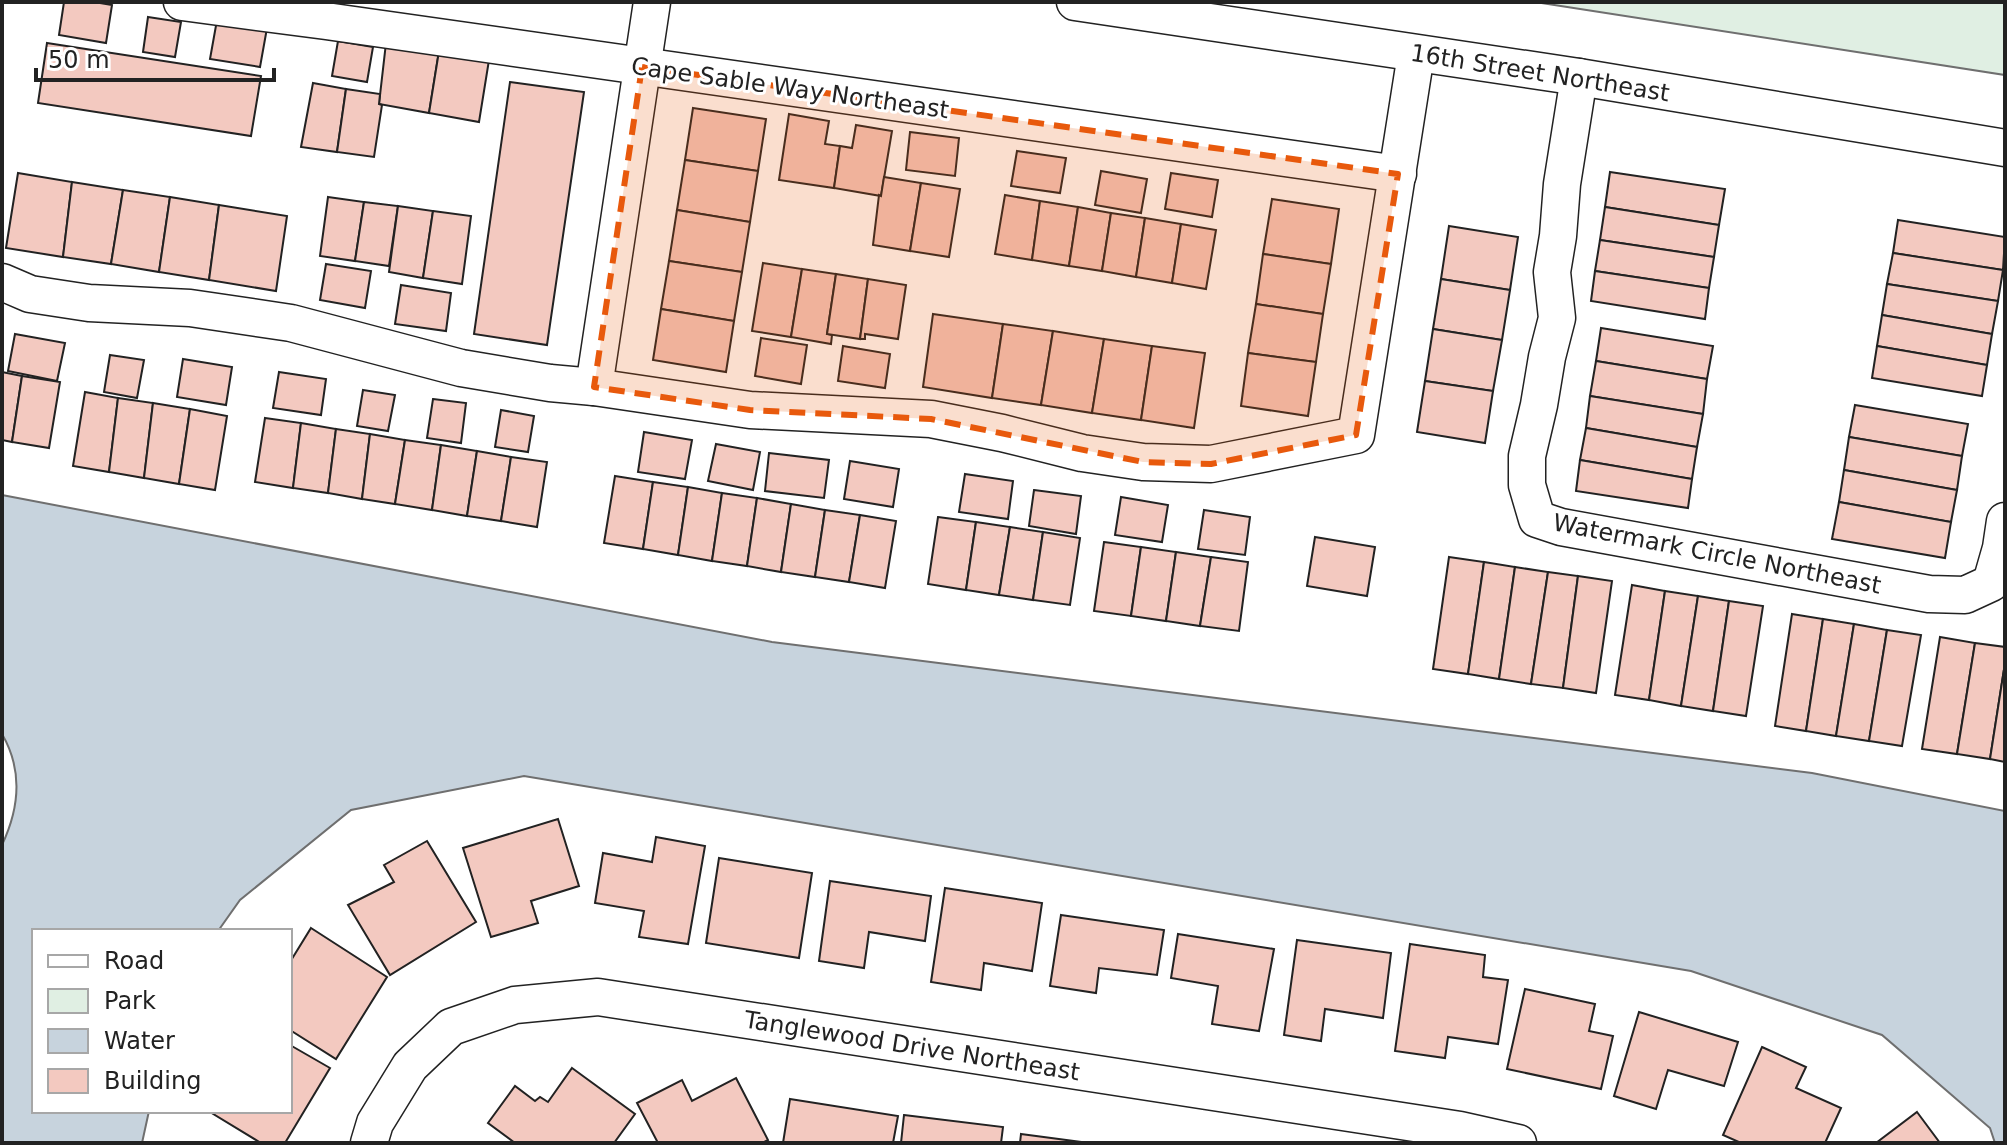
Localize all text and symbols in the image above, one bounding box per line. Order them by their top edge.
scale bar [36,32,274,82]
street label: 16th Street Northeast [1408,39,1672,107]
text: 50 m [48,46,110,74]
street label: Cape Sable Way Northeast [629,52,951,124]
street label: Watermark Circle Northeast [1551,508,1883,600]
legend [32,929,292,1113]
text: Road [104,947,164,975]
text: Park [104,987,156,1015]
street label: Tanglewood Drive Northeast [741,1005,1082,1086]
text: Water [104,1027,175,1055]
text: Building [104,1067,201,1095]

